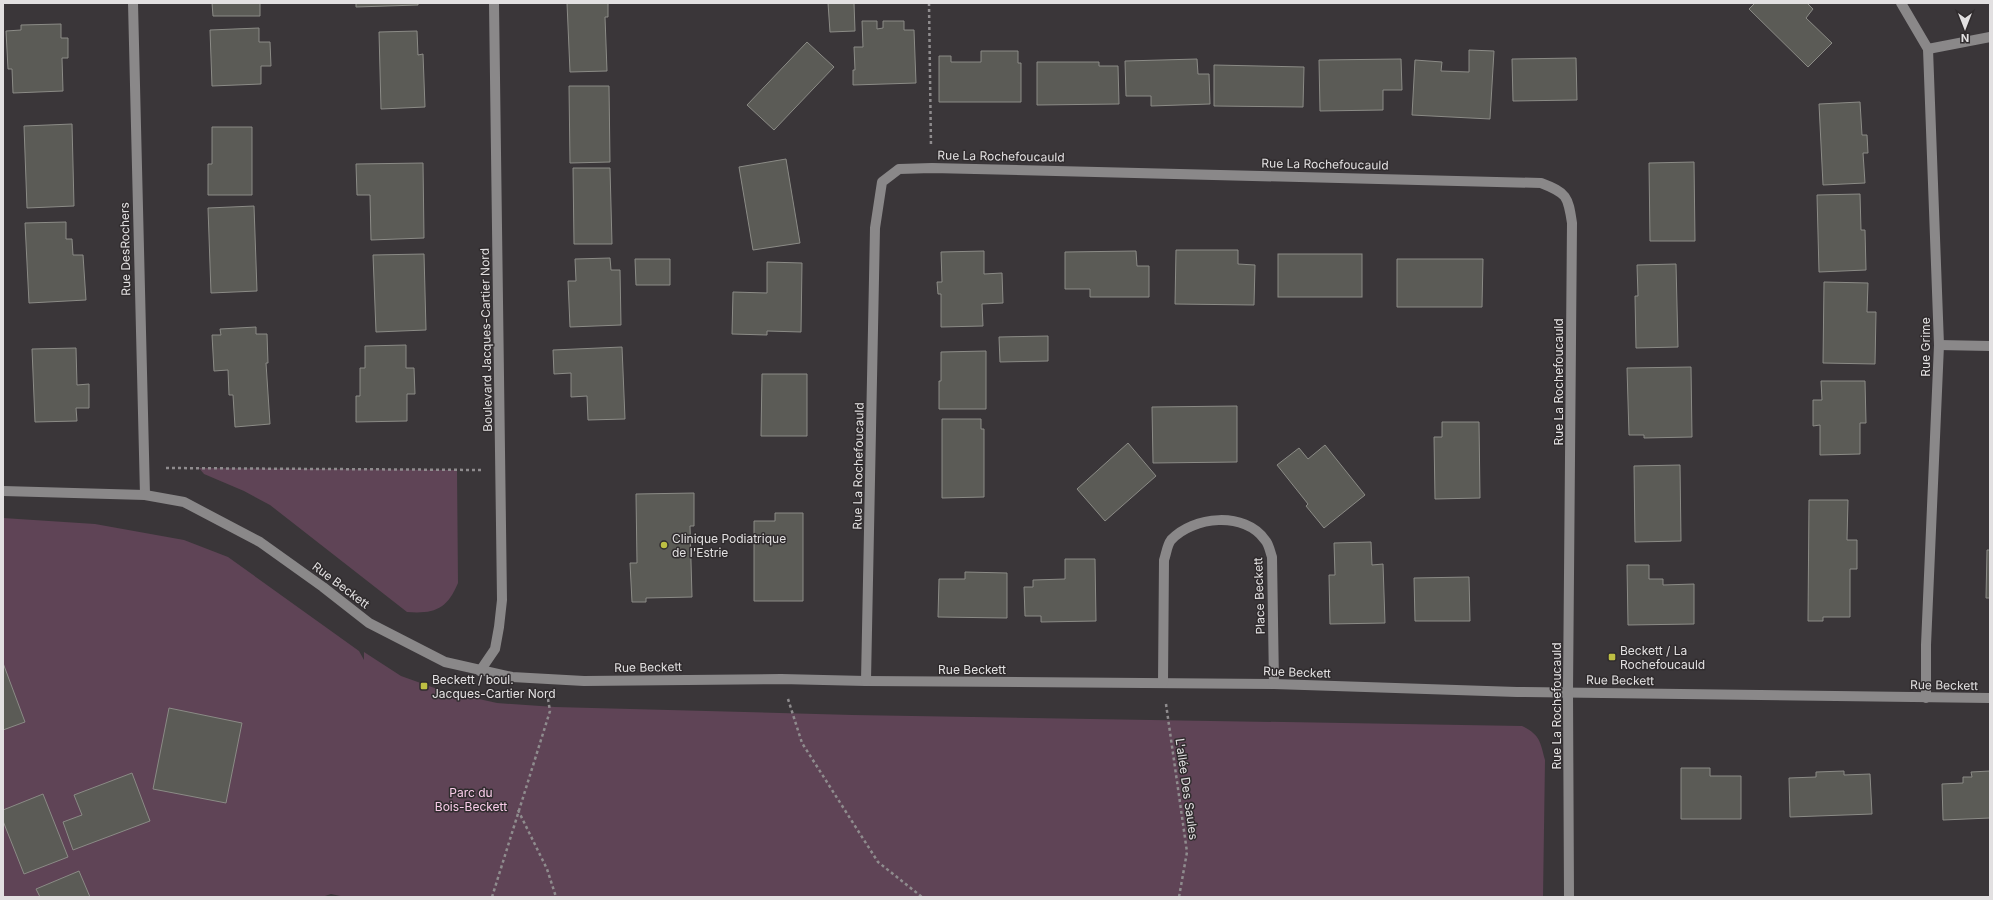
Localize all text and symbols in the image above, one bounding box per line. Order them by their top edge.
north arrow [1945,8,1985,48]
text: N [1961,31,1969,45]
street label: Rue La Rochefoucauld [937,147,1065,165]
street label: Rue La Rochefoucauld [1261,155,1389,173]
street label: Rue DesRochers [117,202,133,296]
street label: Boulevard Jacques-Cartier Nord [477,248,495,432]
street label: Rue Grime [1918,317,1933,377]
street label: Rue La Rochefoucauld [1551,318,1566,446]
street label: Rue La Rochefoucauld [849,402,867,530]
place label: Clinique Podiatrique de l'Estrie [672,531,786,560]
marker: Clinique Podiatrique de l'Estrie [659,540,669,550]
street label: Place Beckett [1250,557,1268,635]
street label: Rue Beckett [309,559,373,611]
street label: Rue La Rochefoucauld [1549,642,1564,770]
place label: Beckett / La Rochefoucauld [1620,643,1705,672]
marker: Beckett / La Rochefoucauld [1607,652,1617,662]
street label: Rue Beckett [614,659,682,675]
street label: Rue Beckett [938,662,1006,677]
street label: Rue Beckett [1263,663,1331,681]
place label: Beckett / boul. Jacques-Cartier Nord [432,672,556,701]
street label: Rue Beckett [1586,672,1654,688]
street label: Rue Beckett [1910,677,1978,693]
marker: Beckett / boul. Jacques-Cartier Nord [419,681,429,691]
street label: L'allée Des Saules [1172,737,1202,841]
park label: Parc du Bois-Beckett [435,785,507,814]

